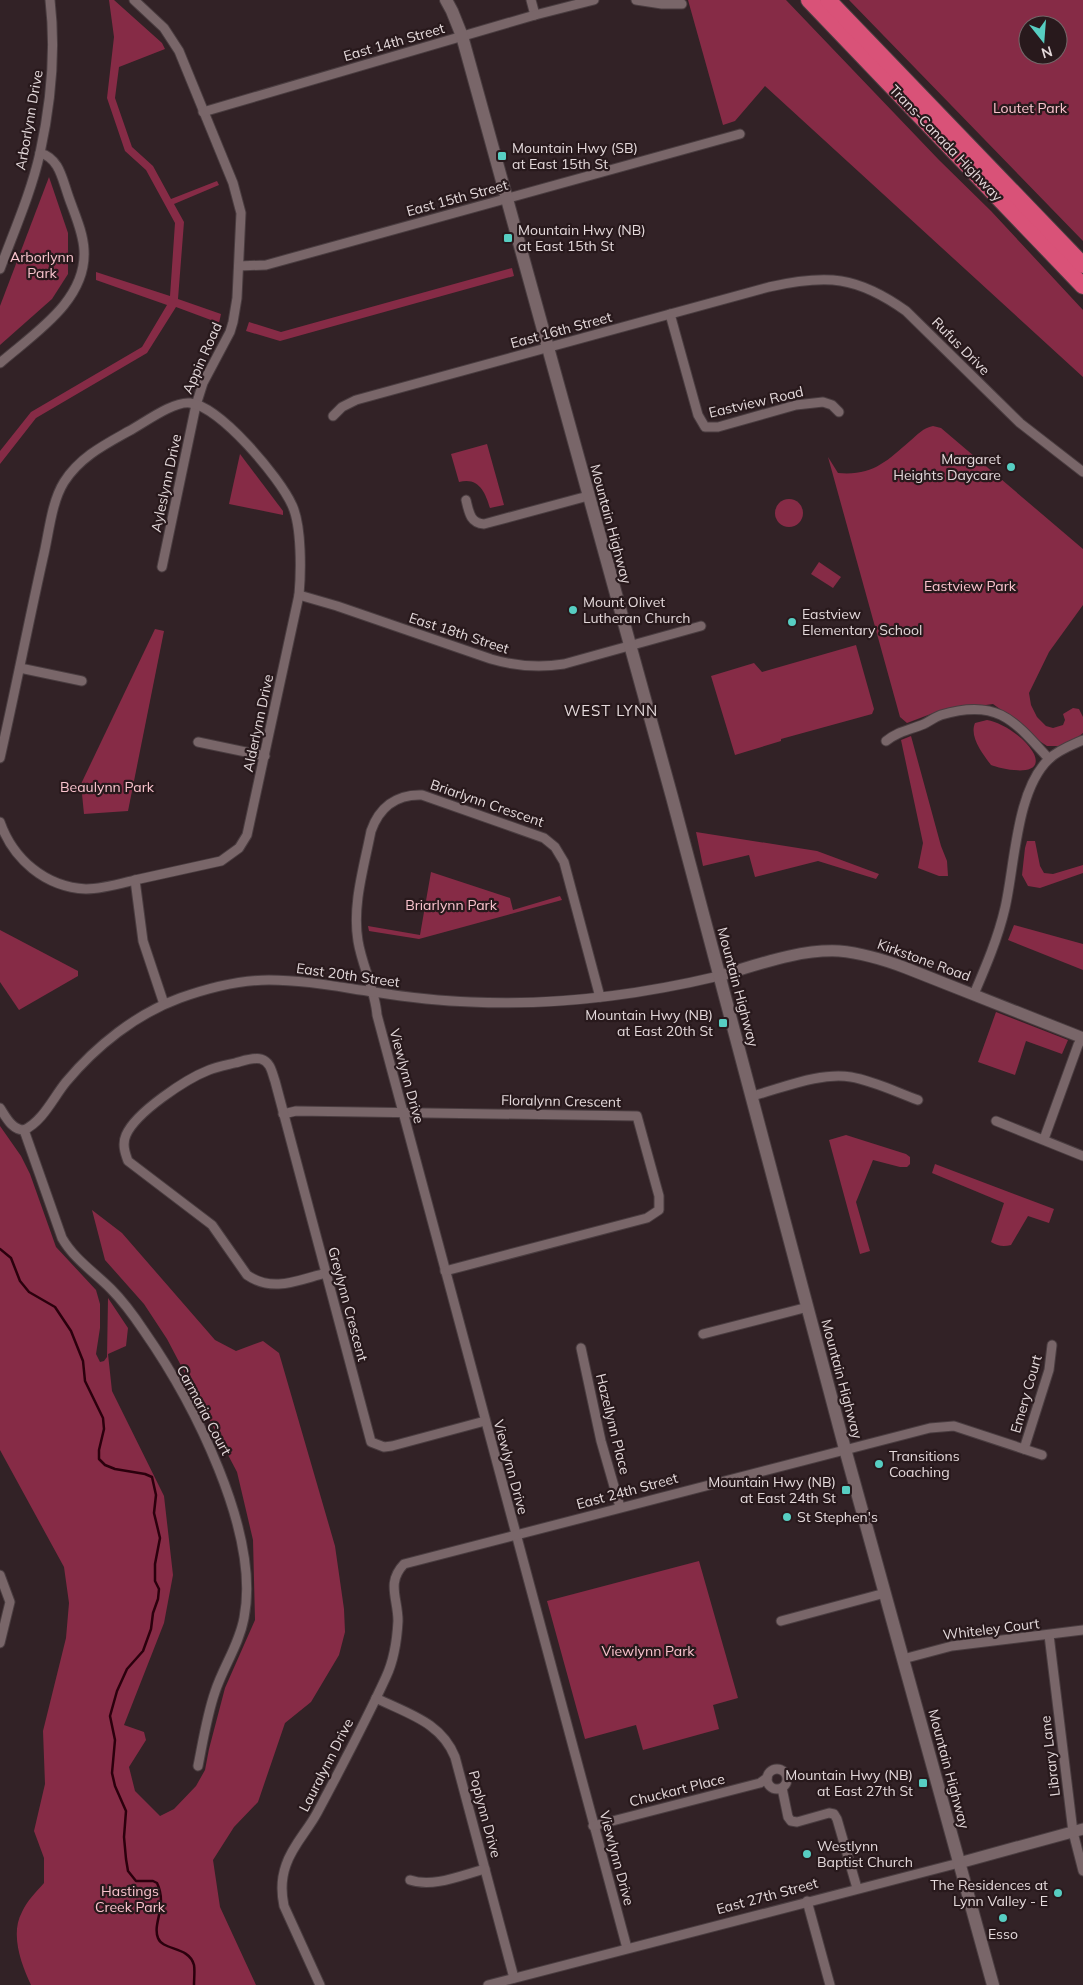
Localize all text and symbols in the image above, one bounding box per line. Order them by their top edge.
north arrow [1018,15,1068,65]
street label: East 14th Street [341,19,447,65]
text: N [1039,42,1054,63]
street label: Arborlynn Drive [11,68,47,172]
street label: Trans-Canada Highway [886,81,1007,205]
park label: Loutet Park [993,99,1068,117]
place label: Mountain Hwy (SB) at East 15th St [512,139,638,173]
marker: Mountain Hwy (SB) at East 15th St [496,150,508,162]
street label: East 15th Street [404,176,510,220]
place label: Mountain Hwy (NB) at East 15th St [518,221,646,255]
marker: Mountain Hwy (NB) at East 15th St [502,232,514,244]
park label: Arborlynn Park [10,248,74,282]
street label: East 16th Street [508,308,614,352]
street label: Rufus Drive [928,313,994,379]
street label: Appin Road [178,319,226,397]
street label: Eastview Road [707,382,805,422]
street label: Ayleslynn Drive [147,432,185,534]
place label: Margaret Heights Daycare [893,450,1001,484]
marker: Margaret Heights Daycare [1005,461,1017,473]
street label: Mountain Highway [586,462,636,586]
park label: Eastview Park [924,577,1017,595]
place label: Mount Olivet Lutheran Church [583,593,691,627]
marker: Mount Olivet Lutheran Church [567,604,579,616]
place label: Eastview Elementary School [802,605,922,639]
street label: East 18th Street [407,608,511,658]
marker: Eastview Elementary School [786,616,798,628]
street label: Alderlynn Drive [239,673,277,773]
district label: WEST LYNN [564,701,658,720]
street label: Briarlynn Crescent [428,775,546,831]
park label: Beaulynn Park [60,778,155,796]
park label: Briarlynn Park [405,896,498,914]
street label: Mountain Highway [713,925,763,1049]
street label: Kirkstone Road [875,935,973,985]
street label: East 20th Street [295,959,401,991]
place label: Mountain Hwy (NB) at East 20th St [585,1006,713,1040]
marker: Mountain Hwy (NB) at East 20th St [717,1017,729,1029]
street label: Viewlynn Drive [386,1027,428,1125]
street label: Floralynn Crescent [501,1091,621,1111]
street label: Greylynn Crescent [324,1245,372,1363]
street label: Mountain Highway [817,1317,867,1441]
street label: Emery Court [1006,1353,1046,1435]
street label: Carmaria Court [173,1362,235,1458]
street label: Hazellynn Place [592,1372,634,1476]
street label: Viewlynn Drive [490,1418,532,1516]
place label: Transitions Coaching [889,1447,960,1481]
marker: Transitions Coaching [873,1458,885,1470]
street label: East 24th Street [574,1469,680,1513]
place label: Mountain Hwy (NB) at East 24th St [708,1473,836,1507]
marker: Mountain Hwy (NB) at East 24th St [840,1484,852,1496]
place label: St Stephen's [797,1508,878,1526]
marker: St Stephen's [781,1511,793,1523]
street label: Whiteley Court [942,1614,1040,1644]
park label: Viewlynn Park [601,1642,695,1660]
street label: Mountain Highway [924,1707,974,1831]
street label: Lauralynn Drive [295,1715,357,1815]
street label: Library Lane [1036,1715,1064,1797]
place label: Mountain Hwy (NB) at East 27th St [785,1766,913,1800]
street label: Poplynn Drive [465,1768,505,1860]
street label: Chuckart Place [627,1769,727,1811]
marker: Mountain Hwy (NB) at East 27th St [917,1777,929,1789]
street label: Viewlynn Drive [596,1809,638,1907]
place label: Westlynn Baptist Church [817,1837,913,1871]
marker: Westlynn Baptist Church [801,1848,813,1860]
street label: East 27th Street [714,1874,820,1918]
place label: The Residences at Lynn Valley - E [930,1876,1048,1910]
park label: Hastings Creek Park [95,1882,166,1916]
marker: The Residences at Lynn Valley - E [1052,1887,1064,1899]
marker: Esso [997,1912,1009,1924]
place label: Esso [988,1925,1018,1943]

